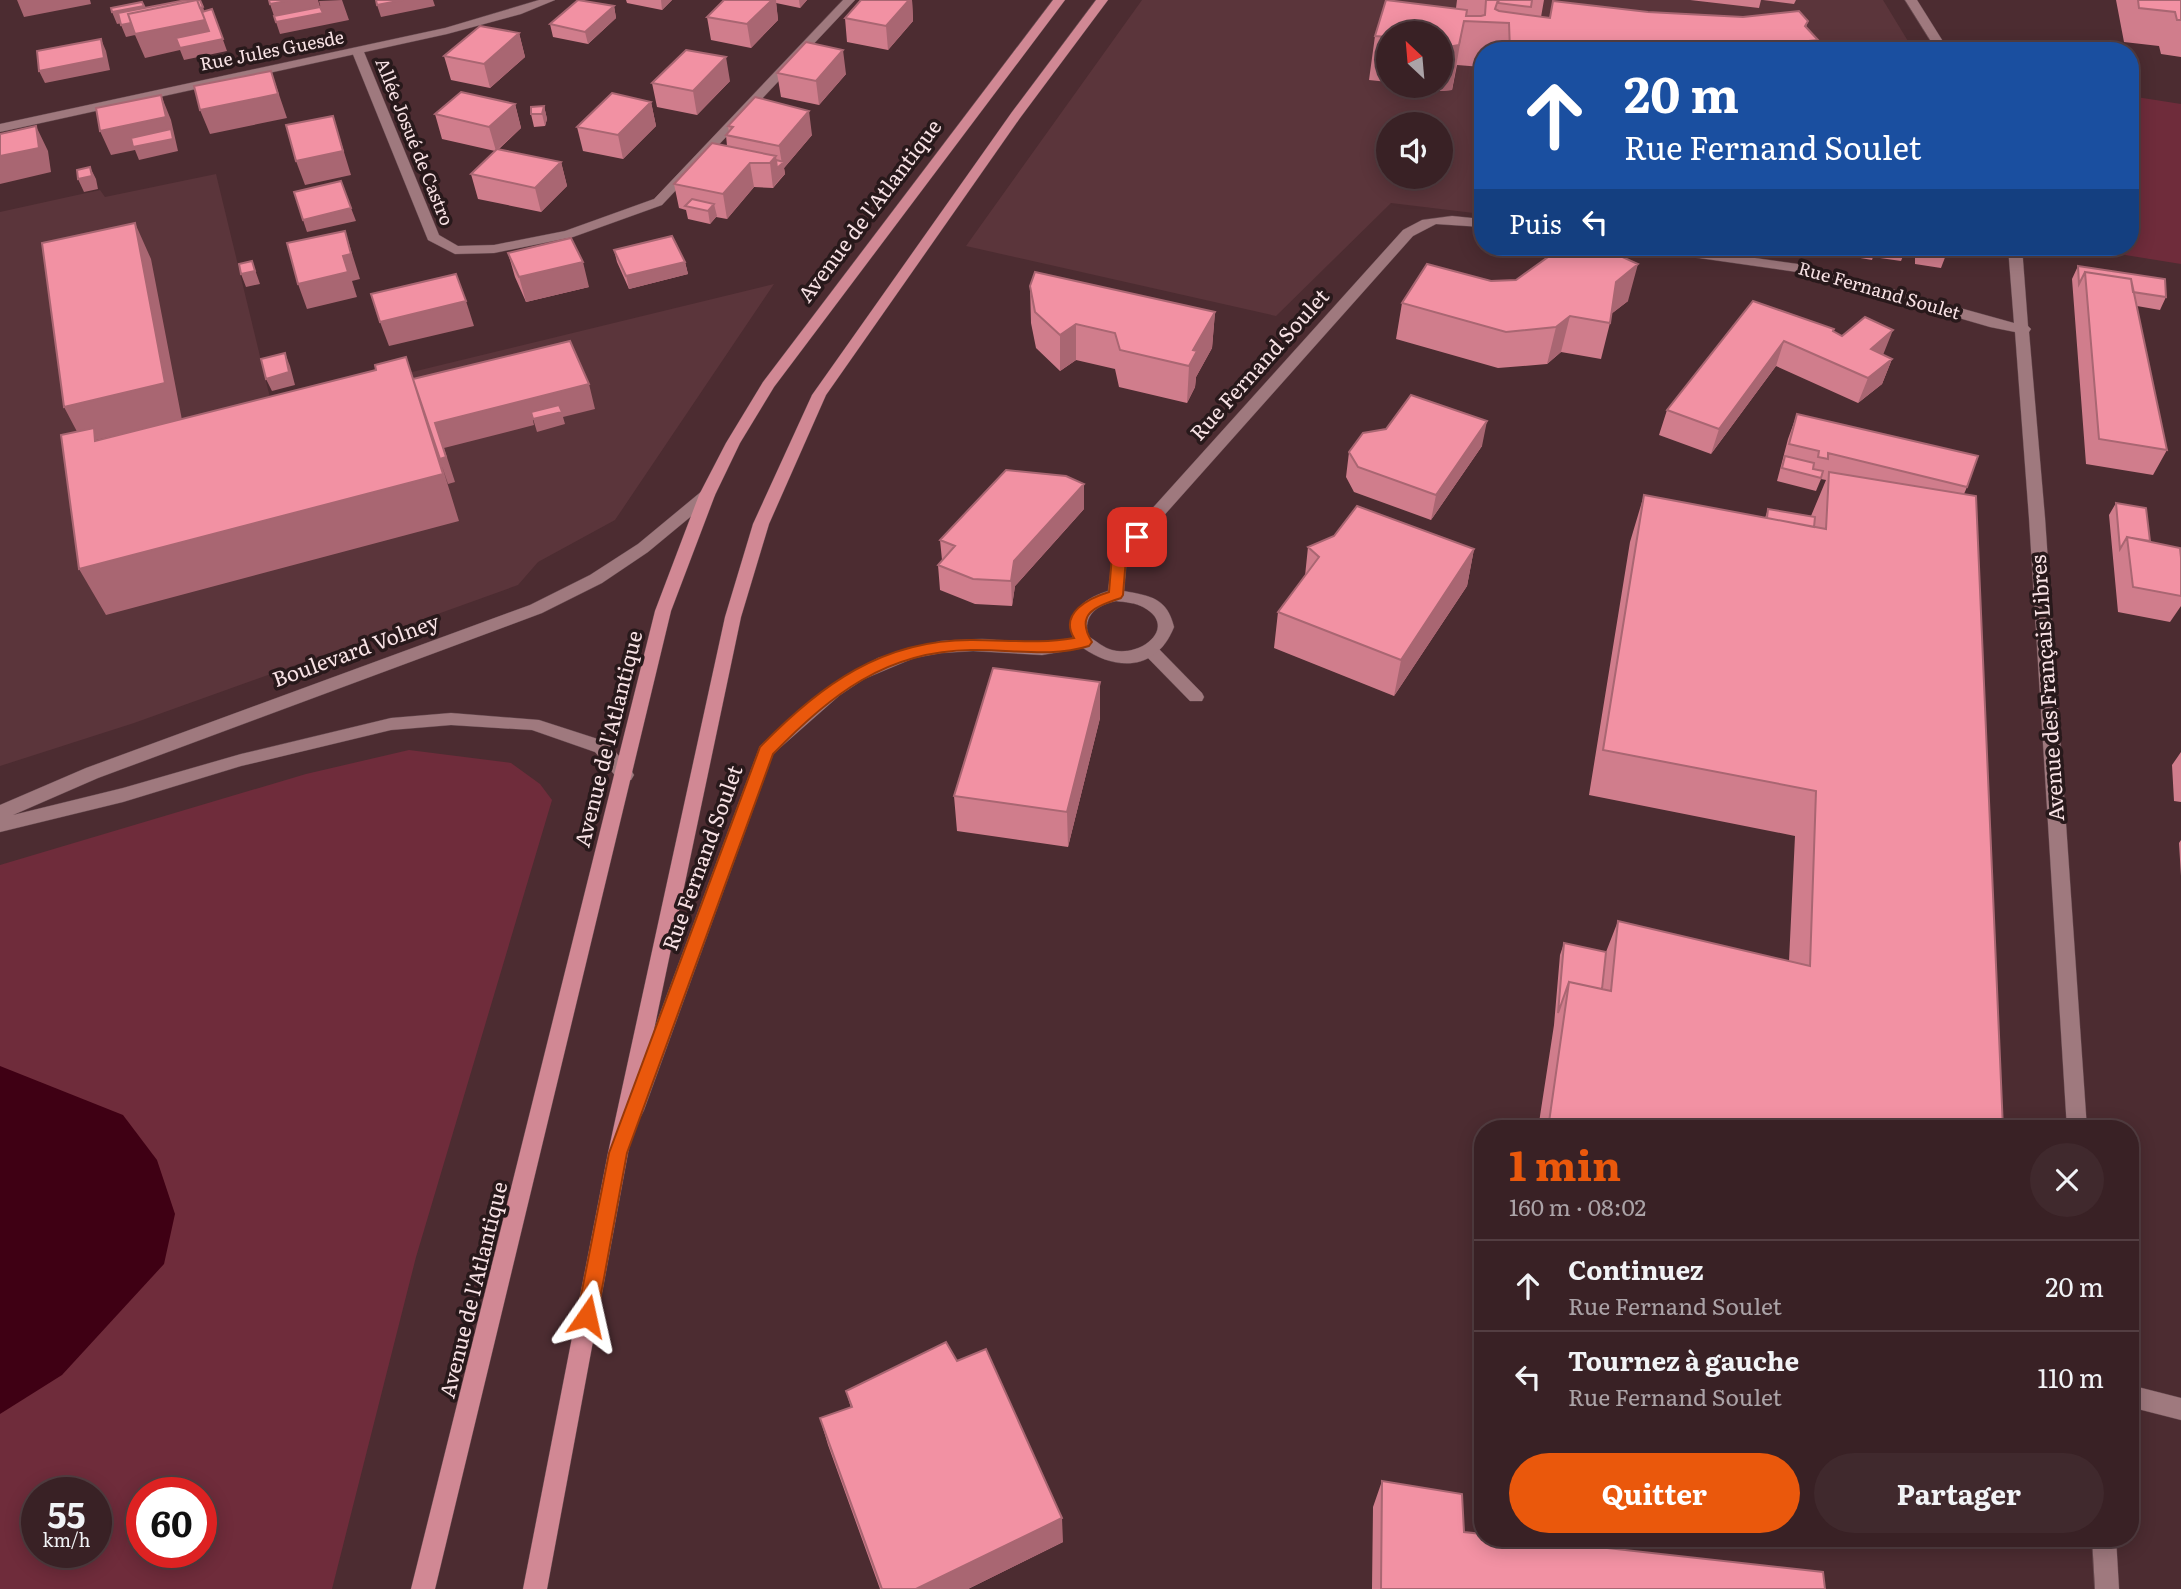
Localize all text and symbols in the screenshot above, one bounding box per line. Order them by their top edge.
north arrow [1376,21,1452,98]
map controls [1376,21,1453,189]
street label: Rue Jules Guesde [197,22,346,77]
street label: Allée Josué de Castro [369,53,461,229]
text: 20 m [1624,55,1739,128]
icon: ahead [1509,70,1600,161]
street label: Avenue de l'Atlantique [789,111,947,308]
button: sound [1376,112,1453,189]
text: Rue Fernand Soulet [1624,122,1921,170]
text: Puis [1509,203,1562,242]
icon: left [1576,203,1614,241]
street label: Rue Fernand Soulet [1795,254,1964,326]
street label: Rue Fernand Soulet [1181,280,1335,446]
pin [1107,507,1167,567]
icon: arrive [1118,518,1156,556]
street label: Avenue des Français Libres [2021,554,2070,822]
street label: Boulevard Volney [267,604,444,693]
street label: Avenue de l'Atlantique [565,627,649,850]
street label: Rue Fernand Soulet [653,760,749,954]
text: 1 min [1509,1132,1621,1194]
button: close [2030,1143,2104,1217]
street label: Avenue de l'Atlantique [430,1178,514,1401]
text: 160 m · 08:02 [1509,1189,1646,1223]
text: Continuez [1568,1249,1704,1288]
text: 20 m [2045,1266,2104,1305]
icon: ahead [1509,1267,1547,1305]
position arrow [550,1279,624,1353]
text: Rue Fernand Soulet [1568,1288,1782,1322]
text: Tournez à gauche [1568,1340,1799,1379]
text: 110 m [2037,1357,2104,1396]
icon: left [1509,1358,1547,1396]
text: Rue Fernand Soulet [1568,1379,1782,1413]
button: Quitter [1509,1453,1800,1533]
button: Partager [1814,1453,2104,1533]
speed limit sign: 60 [126,1477,217,1568]
text: 55 [47,1487,86,1539]
text: km/h [43,1526,90,1553]

